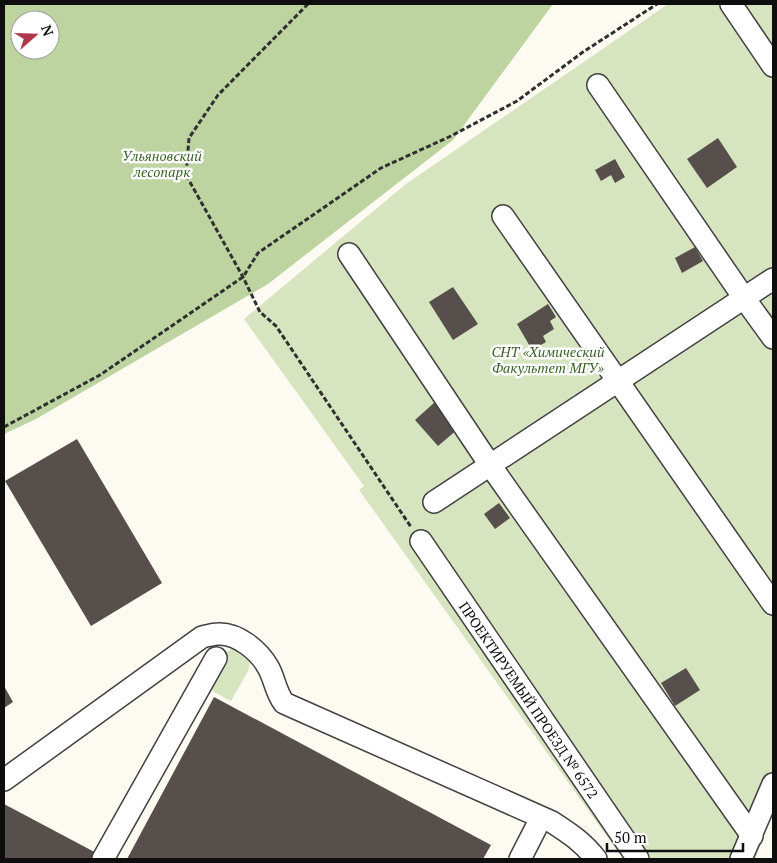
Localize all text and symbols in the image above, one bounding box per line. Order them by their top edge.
north arrow [10,10,60,60]
text: N [37,22,59,39]
park label: Ульяновский лесопарк [122,146,202,181]
park label: СНТ «Химический Факультет МГУ» [491,342,605,377]
street label: ПРОЕКТИРУЕМЫЙ ПРОЕЗД № 6572 [455,597,603,802]
scale bar [607,820,743,852]
text: 50 m [614,827,647,847]

